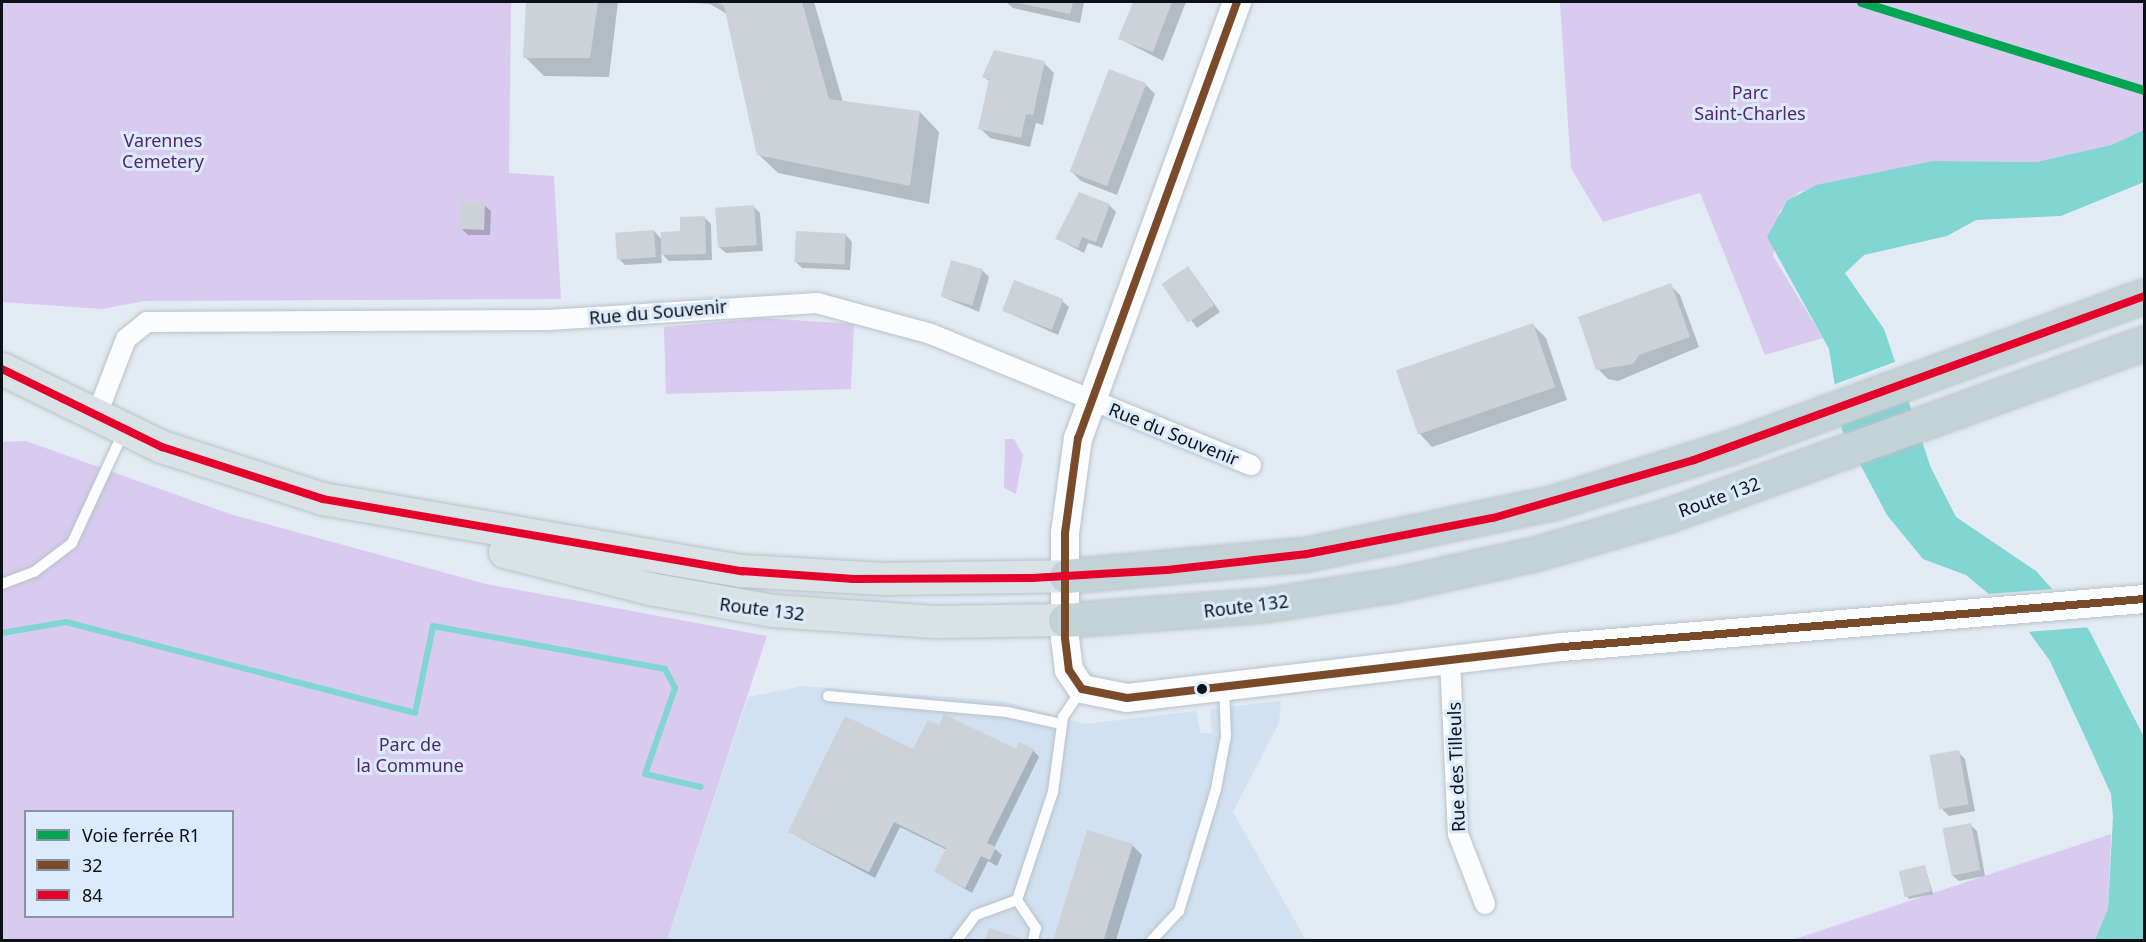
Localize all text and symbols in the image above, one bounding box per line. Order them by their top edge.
park label: Parc Saint-Charles [1694,82,1806,124]
park label: Varennes Cemetery [122,130,204,172]
street label: Rue du Souvenir [588,295,728,329]
street label: Rue du Souvenir [1106,398,1242,470]
street label: Route 132 [1675,472,1763,522]
street label: Route 132 [1202,590,1290,622]
street label: Route 132 [718,593,806,625]
unlabelled marker [1196,683,1208,695]
street label: Rue des Tilleuls [1443,702,1469,832]
park label: Parc de la Commune [356,734,464,777]
legend [24,810,234,918]
text: Voie ferrée R1 [82,823,200,847]
text: 32 [82,853,103,877]
text: 84 [82,883,103,907]

